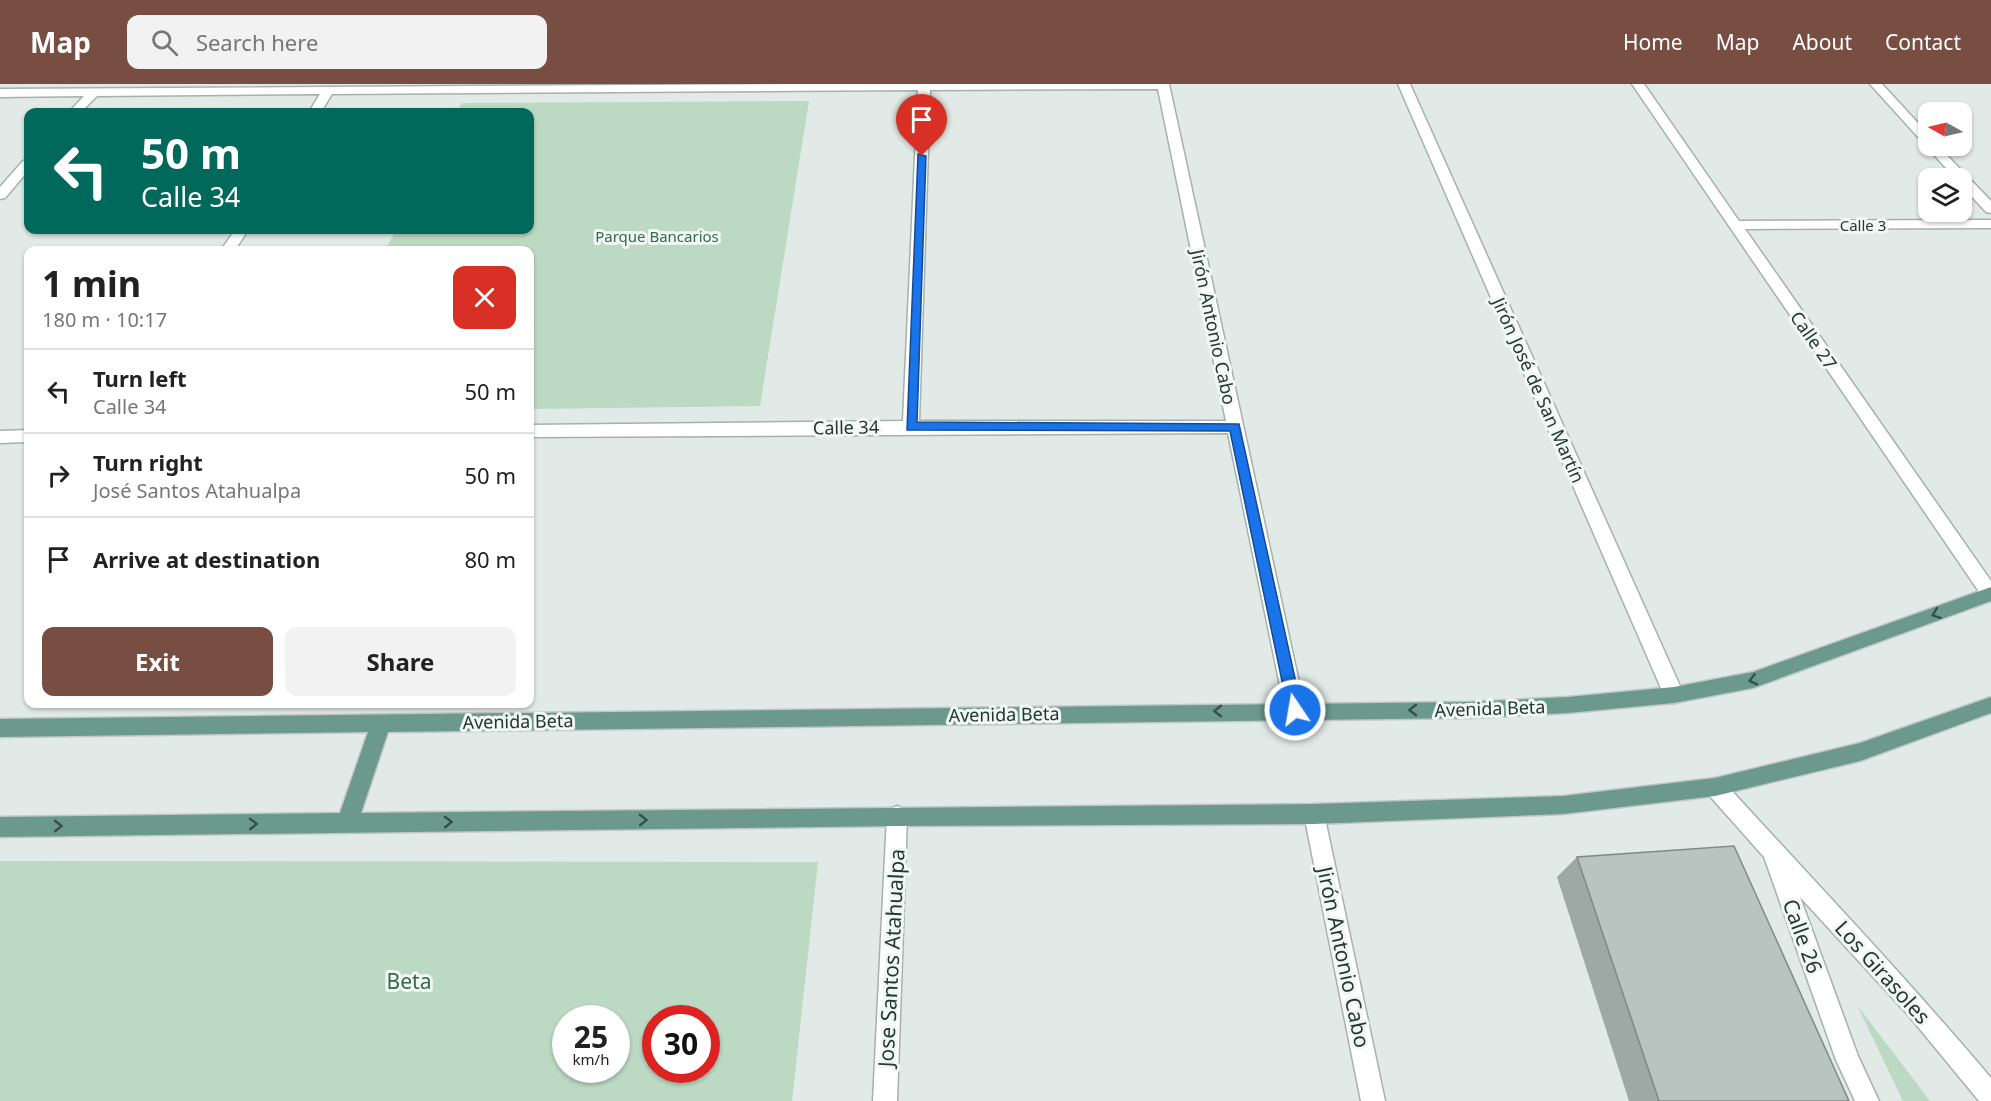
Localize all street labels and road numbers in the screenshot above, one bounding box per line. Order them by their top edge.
street label: Calle 3 [1840,215,1886,235]
street label: Jirón Antonio Cabo [1185,245,1242,407]
street label: Jirón José de San Martín [1486,292,1591,486]
street label: Calle 27 [1785,306,1843,374]
street label: Calle 34 [813,414,879,440]
street label: Avenida Beta [1434,694,1546,722]
street label: Avenida Beta [948,701,1060,727]
street label: Avenida Beta [462,708,574,734]
street label: Jose Santos Atahualpa [871,848,911,1070]
street label: Jirón Antonio Cabo [1311,862,1377,1050]
street label: Calle 26 [1777,895,1829,977]
street label: Los Girasoles [1829,914,1937,1030]

